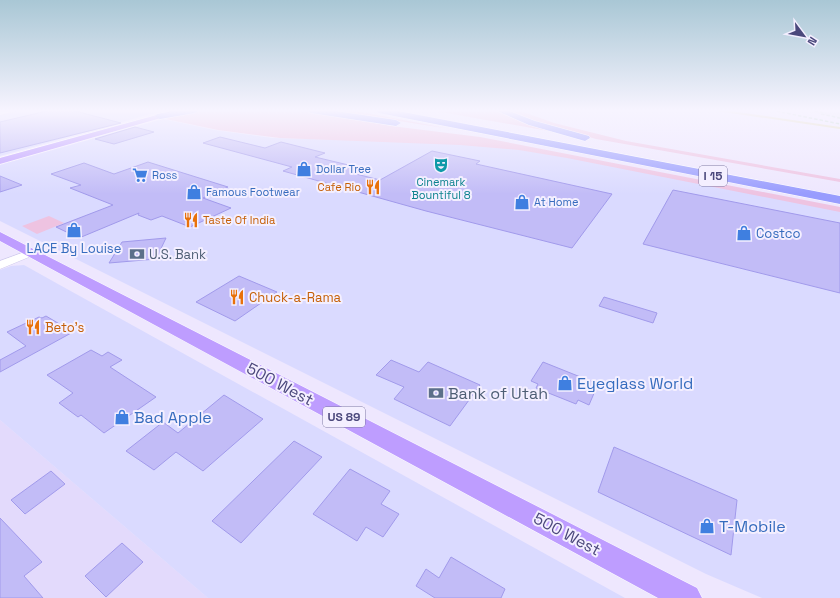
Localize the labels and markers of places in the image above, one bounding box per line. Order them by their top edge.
theatre icon: Cinemark Bountiful 8 [432,156,450,174]
shop icon: Dollar Tree [295,160,313,178]
place label: Dollar Tree [316,162,371,176]
supermarket icon: Ross [131,166,149,184]
place label: Ross [152,168,178,182]
place label: Cinemark Bountiful 8 [411,175,471,202]
restaurant icon: Cafe Rio [364,178,382,196]
place label: Cafe Rio [318,180,361,194]
shop icon: Famous Footwear [185,183,203,201]
place label: Famous Footwear [206,185,300,199]
shop icon: At Home [513,193,531,211]
place label: At Home [534,195,579,209]
restaurant icon: Taste Of India [182,211,200,229]
place label: Taste Of India [203,213,276,227]
shop icon: LACE By Louise [65,221,83,239]
shop icon: Costco [735,224,753,242]
place label: Costco [756,225,801,242]
place label: LACE By Louise [27,240,121,257]
bank icon: U.S. Bank [128,245,146,263]
place label: U.S. Bank [149,246,206,263]
restaurant icon: Chuck-a-Rama [228,288,246,306]
place label: Chuck-a-Rama [249,289,342,306]
restaurant icon: Beto's [24,318,42,336]
place label: Beto's [45,319,85,336]
place label: Eyeglass World [577,373,693,394]
shop icon: Eyeglass World [556,374,574,392]
place label: Bank of Utah [448,383,548,404]
bank icon: Bank of Utah [427,384,445,402]
place label: Bad Apple [134,407,212,428]
shop icon: Bad Apple [113,408,131,426]
place label: T-Mobile [719,516,786,537]
shop icon: T-Mobile [698,517,716,535]

